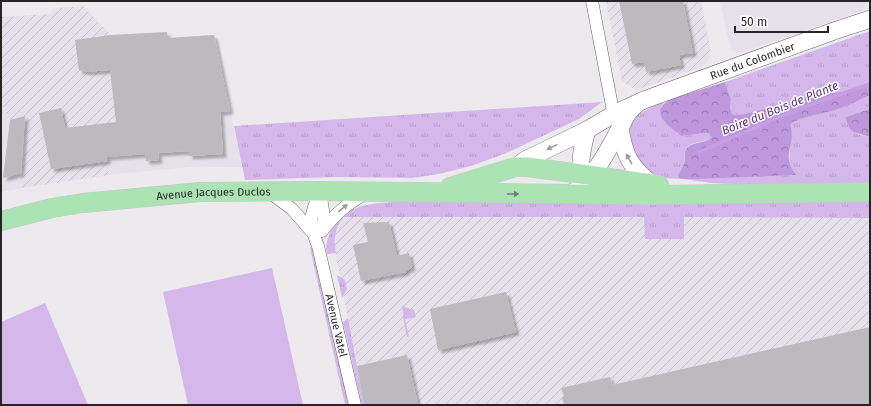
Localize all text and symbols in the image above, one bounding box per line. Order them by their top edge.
scale bar [735,8,828,34]
text: 50 m [741,15,767,29]
street label: Rue du Colombier [708,40,797,82]
water label: Boire du Bois de Plante [720,78,840,138]
one-way arrow [547,144,558,150]
one-way arrow [626,153,633,165]
street label: Avenue Jacques Duclos [156,185,271,203]
one-way arrow [507,191,520,197]
one-way arrow [338,204,348,213]
street label: Avenue Vatel [322,293,350,358]

